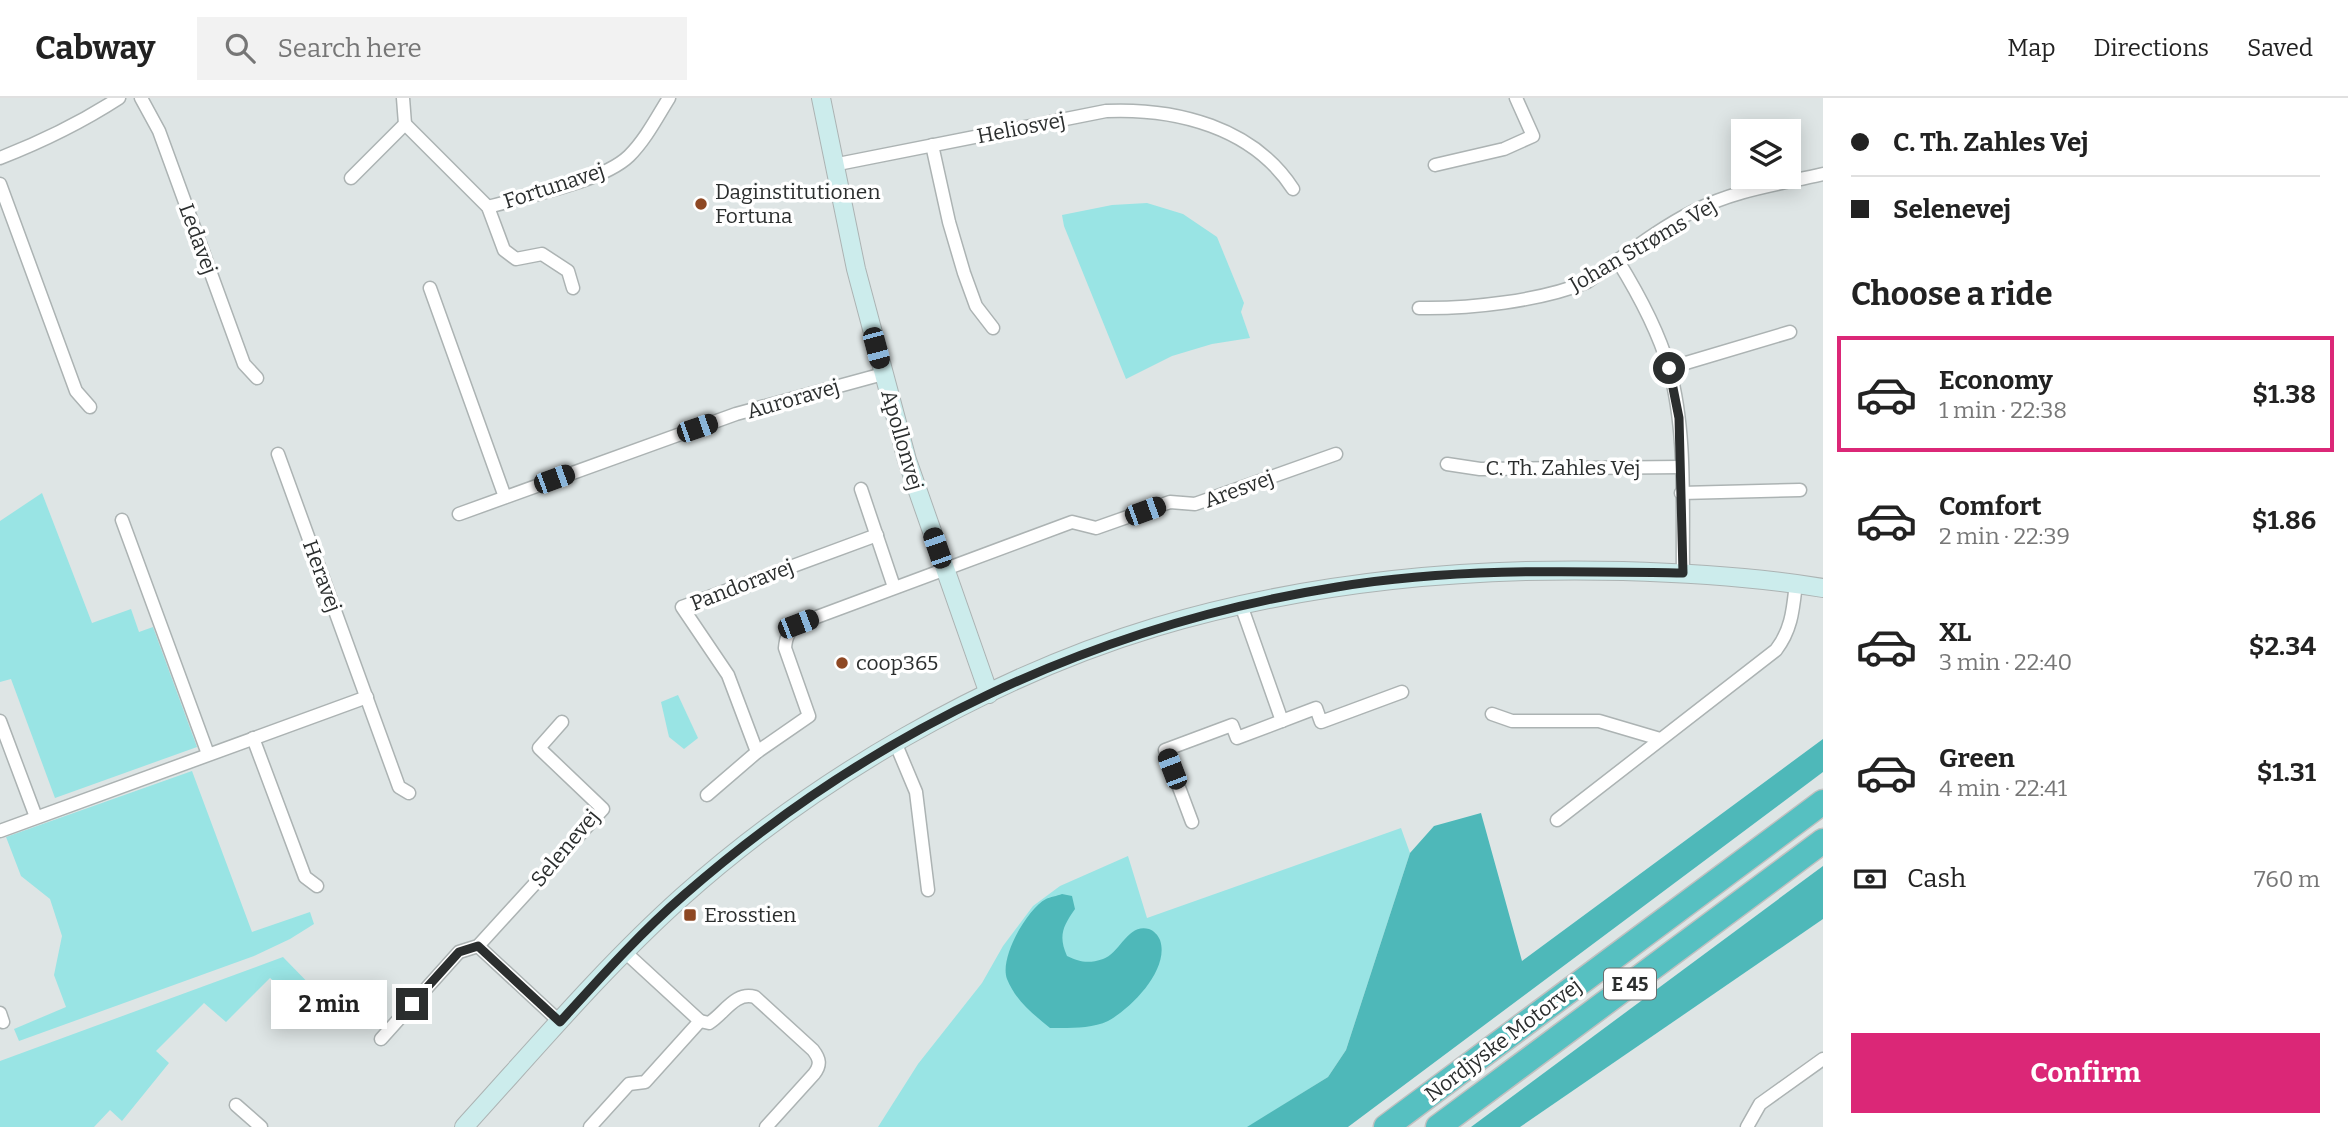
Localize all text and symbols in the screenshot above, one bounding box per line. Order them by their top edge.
search box [197,17,687,80]
text: Cabway [35,28,155,68]
icon: search [221,29,259,67]
text: Search here [277,33,422,64]
text: Map [2007,34,2056,62]
text: Directions [2094,34,2209,62]
text: Saved [2247,34,2313,62]
street label: Heliosvej [975,107,1067,149]
map controls [1731,119,1801,189]
button: layers [1731,119,1801,189]
text: C. Th. Zahles Vej [1893,127,2089,158]
street label: Fortunavej [500,157,608,215]
place label: Daginstitutionen Fortuna [715,179,881,229]
street label: Johan Strøms Vej [1564,192,1721,298]
text: Selenevej [1893,194,2011,225]
marker: Daginstitutionen Fortuna [693,196,709,212]
street label: Ledavej [173,200,223,278]
text: Choose a ride [1851,275,2052,313]
car [861,325,892,371]
route start [1653,352,1685,384]
icon: car [1855,363,1918,426]
text: Economy [1939,365,2053,396]
street label: Auroravej [744,373,842,425]
text: $1.38 [2252,379,2316,410]
street label: Apollonvej [875,387,929,493]
text: 1 min · 22:38 [1939,396,2067,424]
car [674,411,721,445]
street label: C. Th. Zahles Vej [1486,455,1640,481]
car [531,462,578,496]
street label: Aresvej [1201,464,1277,514]
icon: car [1855,489,1918,552]
text: Comfort [1939,491,2042,522]
car [1122,494,1169,528]
text: $1.86 [2252,505,2316,536]
text: 2 min · 22:39 [1939,522,2070,550]
car [921,525,954,571]
street label: Heravej [297,536,347,616]
street label: Pandoravej [687,553,797,617]
car [775,607,822,641]
icon: car [1855,615,1918,678]
text: XL [1939,617,1971,648]
text: $2.34 [2249,631,2316,662]
text: 3 min · 22:40 [1939,648,2072,676]
place label: coop365 [856,650,938,676]
marker: coop365 [834,655,850,671]
icon: car [1855,741,1918,804]
text: Green [1939,743,2015,774]
car [1155,746,1190,792]
text: $1.31 [2257,757,2316,788]
text: 4 min · 22:41 [1939,774,2067,802]
street label: Selenevej [525,804,605,892]
icon: cash [1851,860,1889,898]
text: Cash [1907,863,1966,894]
text: 760 m [2254,865,2320,893]
place label: Erosstien [704,902,796,928]
marker: Erosstien [682,907,698,923]
road number: E 45 [1604,968,1656,1000]
street label: Nordjyske Motorvej [1420,973,1586,1107]
callout: 2 min [272,979,388,1028]
route end [396,988,428,1020]
text: 2 min [298,990,360,1018]
button: Confirm [1851,1033,2320,1113]

